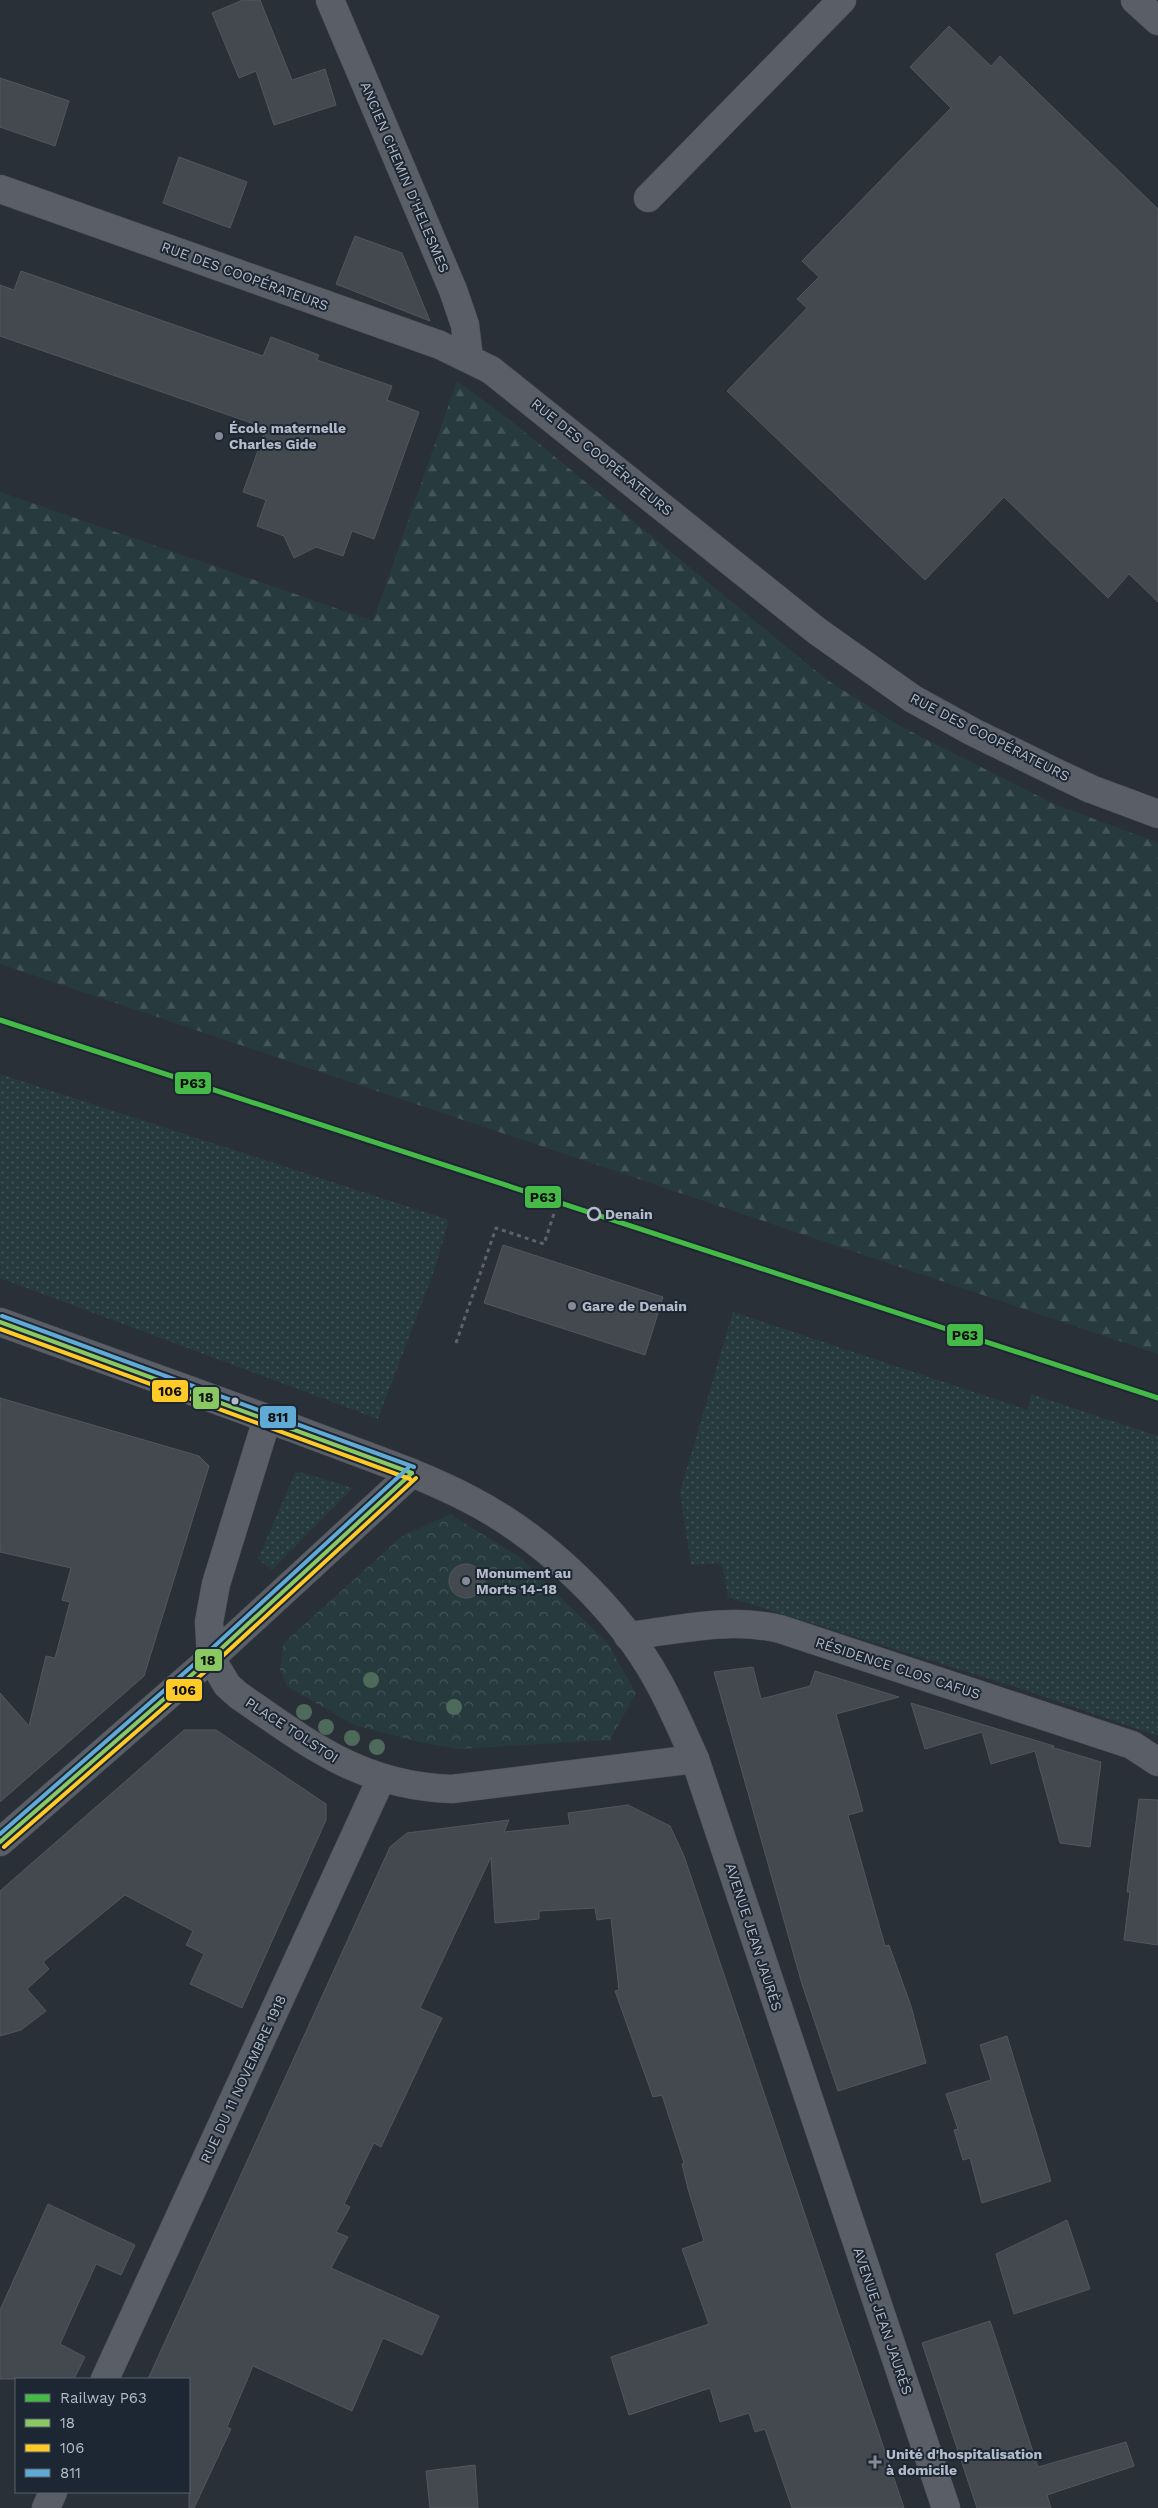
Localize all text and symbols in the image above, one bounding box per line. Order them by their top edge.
street label: ANCIEN CHEMIN D'HELESMES [357,79,453,275]
street label: RUE DES COOPÉRATEURS [159,238,331,314]
street label: RUE DES COOPÉRATEURS [528,395,676,519]
place label: École maternelle Charles Gide [229,420,346,452]
marker: École maternelle Charles Gide [213,430,225,442]
street label: RUE DES COOPÉRATEURS [908,690,1072,784]
line badge: P63 [174,1071,212,1095]
text: P63 [180,1075,206,1091]
line badge: P63 [524,1185,562,1209]
text: P63 [530,1189,556,1205]
place label: Denain [605,1206,653,1222]
marker: Denain [587,1207,601,1221]
place label: Gare de Denain [582,1298,687,1314]
marker: Gare de Denain [566,1300,578,1312]
line badge: P63 [946,1323,984,1347]
text: P63 [952,1327,978,1343]
line badge: 106 [151,1379,189,1403]
text: 106 [158,1383,182,1399]
line badge: 18 [192,1386,220,1410]
text: 18 [199,1389,214,1405]
unlabelled marker [230,1396,240,1406]
line badge: 811 [259,1405,297,1429]
text: 811 [268,1409,288,1425]
place label: Monument au Morts 14-18 [476,1565,571,1597]
marker: Monument au Morts 14-18 [460,1575,472,1587]
street label: RÉSIDENCE CLOS CAFUS [814,1634,982,1702]
line badge: 18 [194,1648,223,1672]
text: 18 [201,1652,216,1668]
line badge: 106 [165,1678,203,1702]
text: 106 [172,1682,196,1698]
street label: PLACE TOLSTOI [243,1694,341,1766]
street label: AVENUE JEAN JAURÈS [723,1861,785,2013]
street label: RUE DU 11 NOVEMBRE 1918 [197,1992,289,2166]
street label: AVENUE JEAN JAURÈS [850,2245,916,2397]
legend [15,2378,190,2493]
text: Railway P63 [60,2389,147,2407]
text: 18 [60,2414,75,2432]
text: 106 [60,2439,84,2457]
place label: Unité d'hospitalisation à domicile [886,2446,1042,2478]
marker: Unité d'hospitalisation à domicile [868,2455,882,2469]
text: 811 [60,2464,81,2482]

